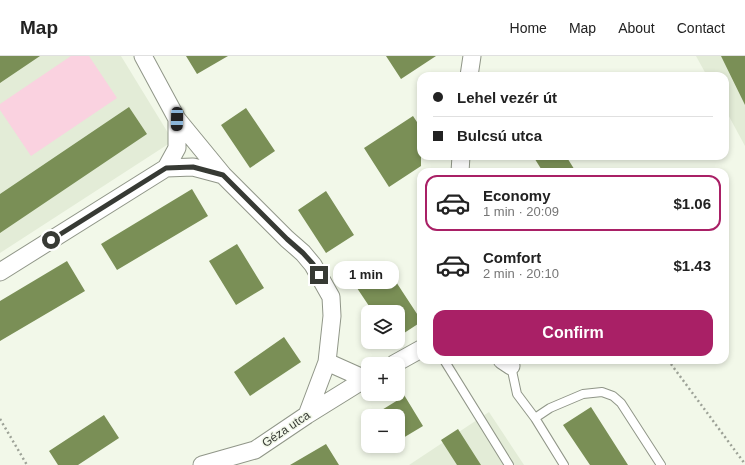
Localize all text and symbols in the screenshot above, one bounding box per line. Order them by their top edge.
text: Map [20,17,58,38]
text: Home [510,20,547,36]
text: Map [569,20,596,36]
text: About [618,20,655,36]
text: Contact [677,20,725,36]
text: Lehel vezér út [457,89,557,106]
car [171,107,183,131]
text: Bulcsú utca [457,127,542,144]
icon: car [435,185,471,221]
text: Economy [483,187,551,204]
text: $1.06 [673,195,711,212]
text: 1 min · 20:09 [483,204,559,219]
route start [42,231,60,249]
icon: car [435,247,471,283]
text: Comfort [483,249,541,266]
text: $1.43 [673,257,711,274]
callout: 1 min [333,261,399,289]
route end [310,266,328,284]
text: 2 min · 20:10 [483,266,559,281]
text: 1 min [349,267,383,282]
map controls [361,305,405,453]
button: layers [361,305,405,349]
button: Confirm [433,310,713,356]
button: + [361,357,405,401]
street label: Géza utca [259,408,313,450]
button: − [361,409,405,453]

